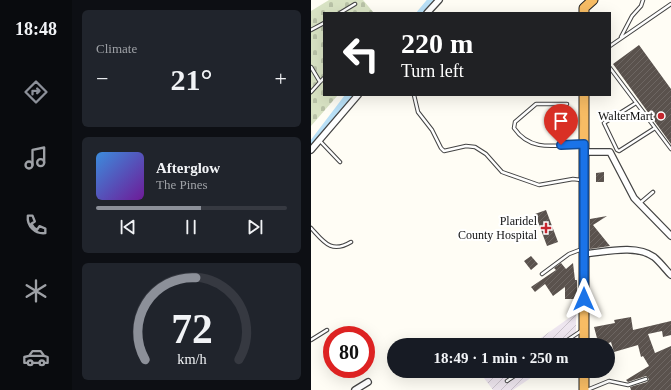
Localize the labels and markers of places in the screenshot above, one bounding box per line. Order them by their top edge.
pin [544,104,578,145]
place label: WalterMart [598,109,654,123]
marker: WalterMart [656,111,666,121]
place label: Plaridel County Hospital [458,214,538,242]
marker: Plaridel County Hospital [540,222,552,234]

